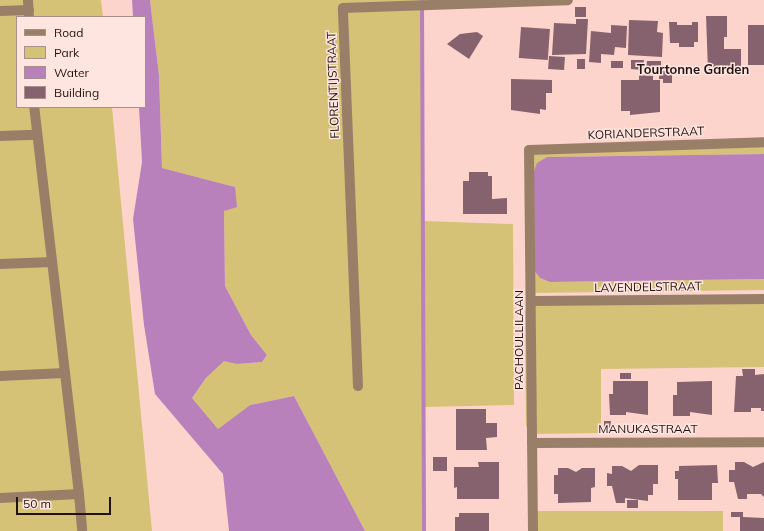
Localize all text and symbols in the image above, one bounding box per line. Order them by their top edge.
legend [16,16,146,108]
text: Road [54,25,83,40]
street label: FLORENTIJSTRAAT [324,31,342,139]
text: Park [54,45,79,60]
district label: Tourtonne Garden [637,61,749,77]
text: Water [54,65,89,80]
text: Building [54,85,99,100]
street label: KORIANDERSTRAAT [587,124,705,142]
street label: LAVENDELSTRAAT [594,279,702,295]
street label: PACHOULLILAAN [512,290,526,390]
street label: MANUKASTRAAT [598,422,698,436]
scale bar [18,489,113,515]
text: 50 m [23,496,51,511]

